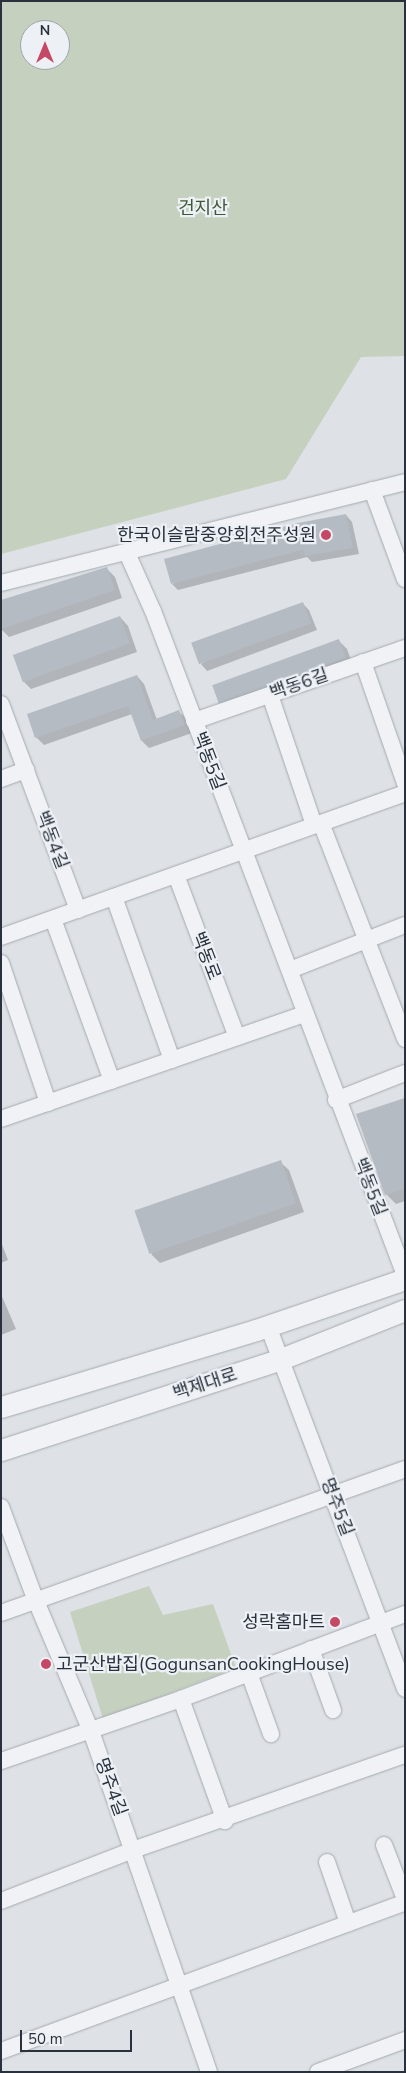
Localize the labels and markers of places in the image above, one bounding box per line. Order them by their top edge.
place label: 한국이슬람중앙회전주성원 [117,524,316,546]
marker: 한국이슬람중앙회전주성원 [320,529,332,541]
place label: 성락홈마트 [242,1611,325,1633]
marker: 성락홈마트 [329,1616,341,1628]
place label: 고군산밥집(GogunsanCookingHouse) [56,1653,350,1675]
marker: 고군산밥집(GogunsanCookingHouse) [40,1658,52,1670]

